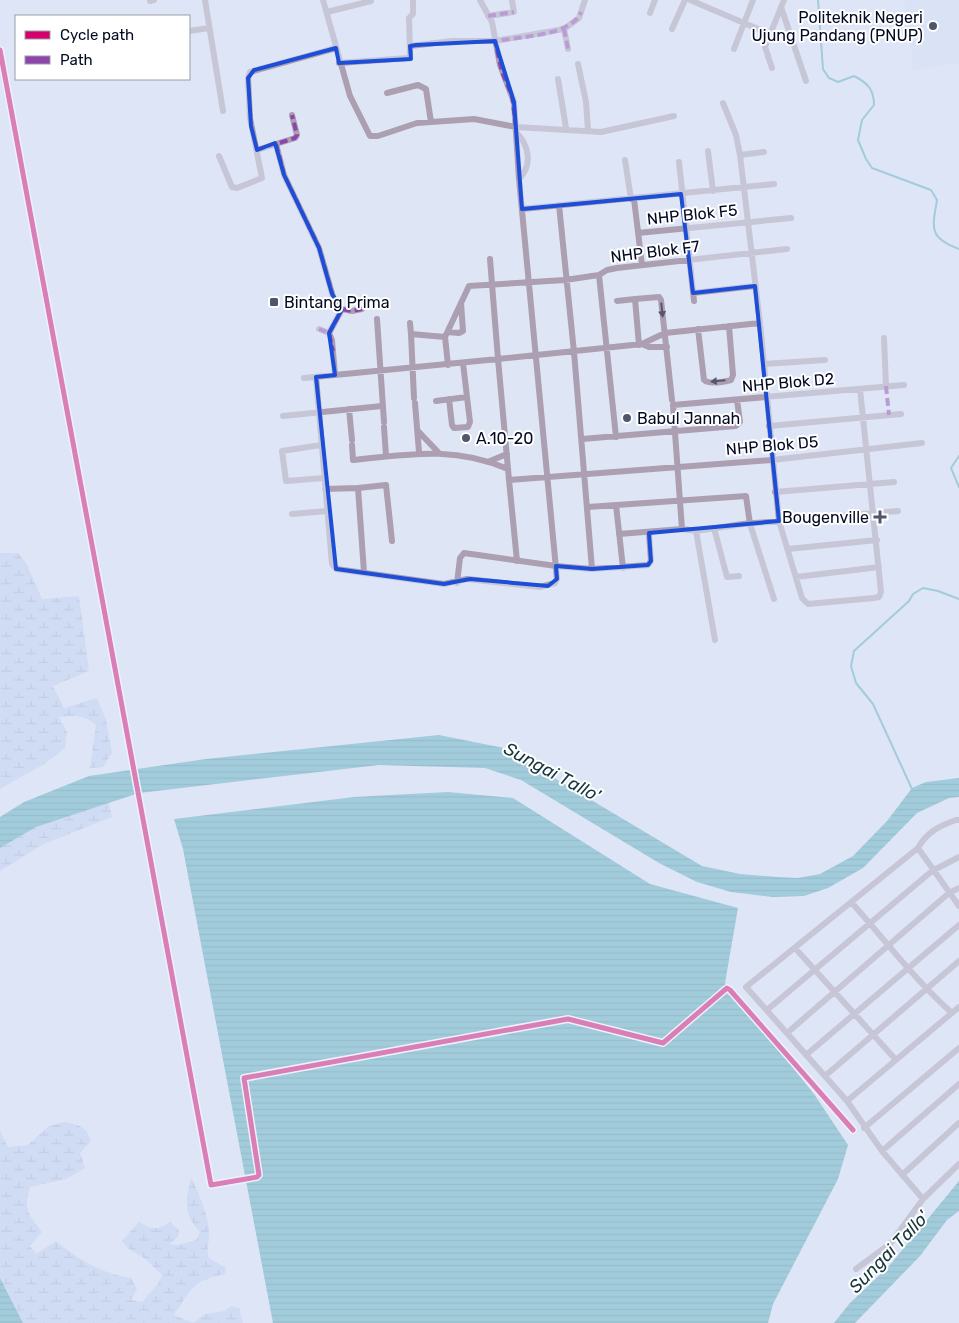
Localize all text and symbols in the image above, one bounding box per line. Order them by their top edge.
place label: Politeknik Negeri Ujung Pandang (PNUP) [751,8,923,45]
legend [15,15,190,80]
marker: Politeknik Negeri Ujung Pandang (PNUP) [927,20,939,32]
text: Cycle path [60,26,134,44]
text: Path [60,51,93,69]
street label: NHP Blok F5 [646,200,738,229]
street label: NHP Blok F7 [609,237,701,266]
place label: Bintang Prima [284,293,390,312]
marker: Bintang Prima [268,296,280,308]
one-way arrow [658,303,666,319]
street label: NHP Blok D2 [741,369,835,396]
one-way arrow [709,378,725,386]
place label: Babul Jannah [637,409,740,428]
marker: Babul Jannah [621,412,633,424]
place label: A.10-20 [476,429,533,448]
marker: A.10-20 [460,432,472,444]
street label: NHP Blok D5 [725,432,819,459]
place label: Bougenville [782,508,869,527]
marker: Bougenville [873,510,887,524]
water label: Sungai Tallo' [500,737,605,807]
water label: Sungai Tallo' [844,1206,934,1298]

